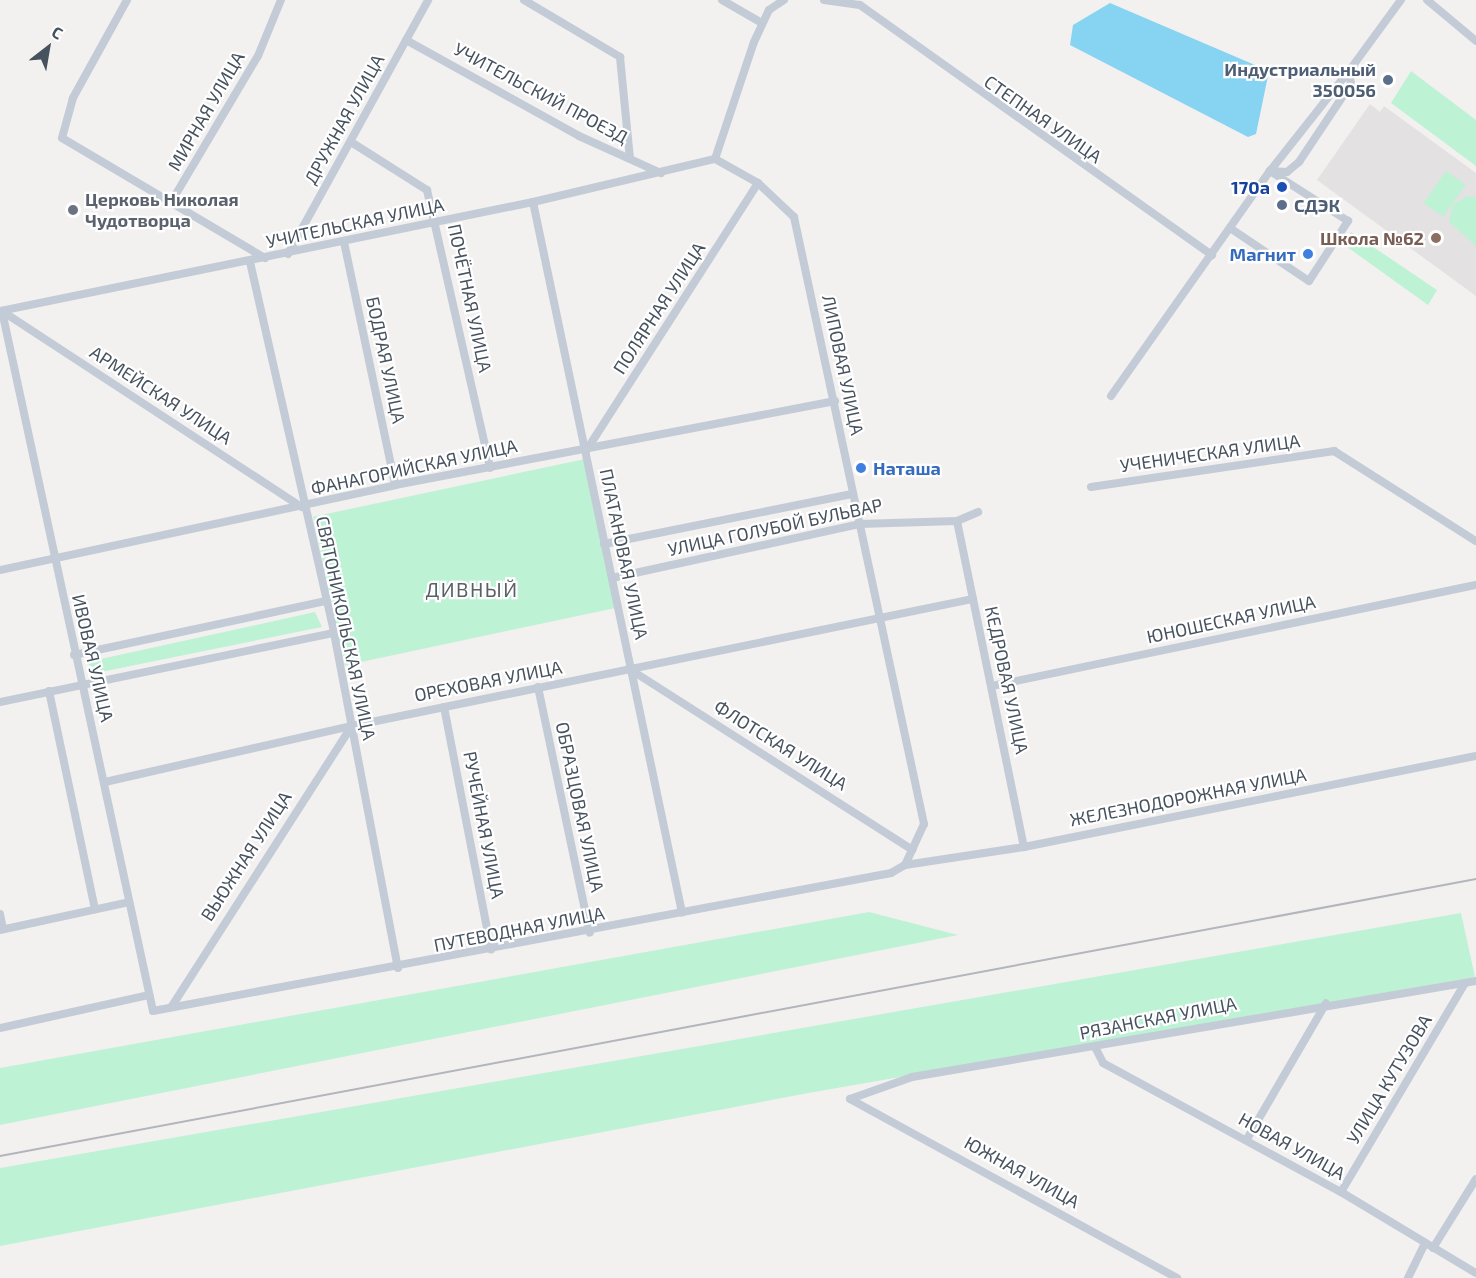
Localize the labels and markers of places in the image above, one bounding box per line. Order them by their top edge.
place label: Индустриальный 350056 [1224,59,1376,101]
marker: Индустриальный 350056 [1381,73,1395,87]
place label: 170а [1231,176,1270,198]
marker: 170а [1275,180,1289,194]
place label: Церковь Николая Чудотворца [85,189,239,232]
place label: СДЭК [1294,194,1340,216]
marker: СДЭК [1275,198,1289,212]
marker: Церковь Николая Чудотворца [66,203,80,217]
place label: Школа №62 [1320,227,1424,249]
marker: Школа №62 [1429,231,1443,245]
place label: Магнит [1230,243,1296,265]
marker: Магнит [1301,247,1315,261]
place label: Наташа [873,457,941,479]
marker: Наташа [854,461,868,475]

